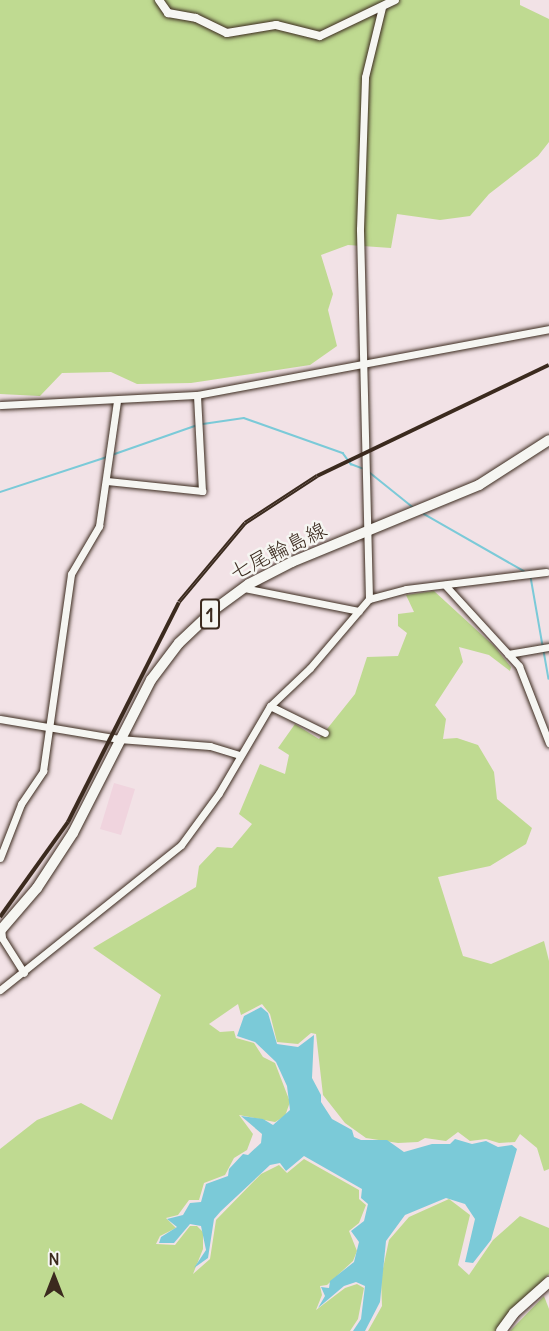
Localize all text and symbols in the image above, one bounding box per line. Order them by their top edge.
street label: 七尾輪島線 [225,517,331,585]
road number: 1 [200,597,220,631]
north arrow [24,1247,84,1307]
text: N [48,1249,60,1269]

